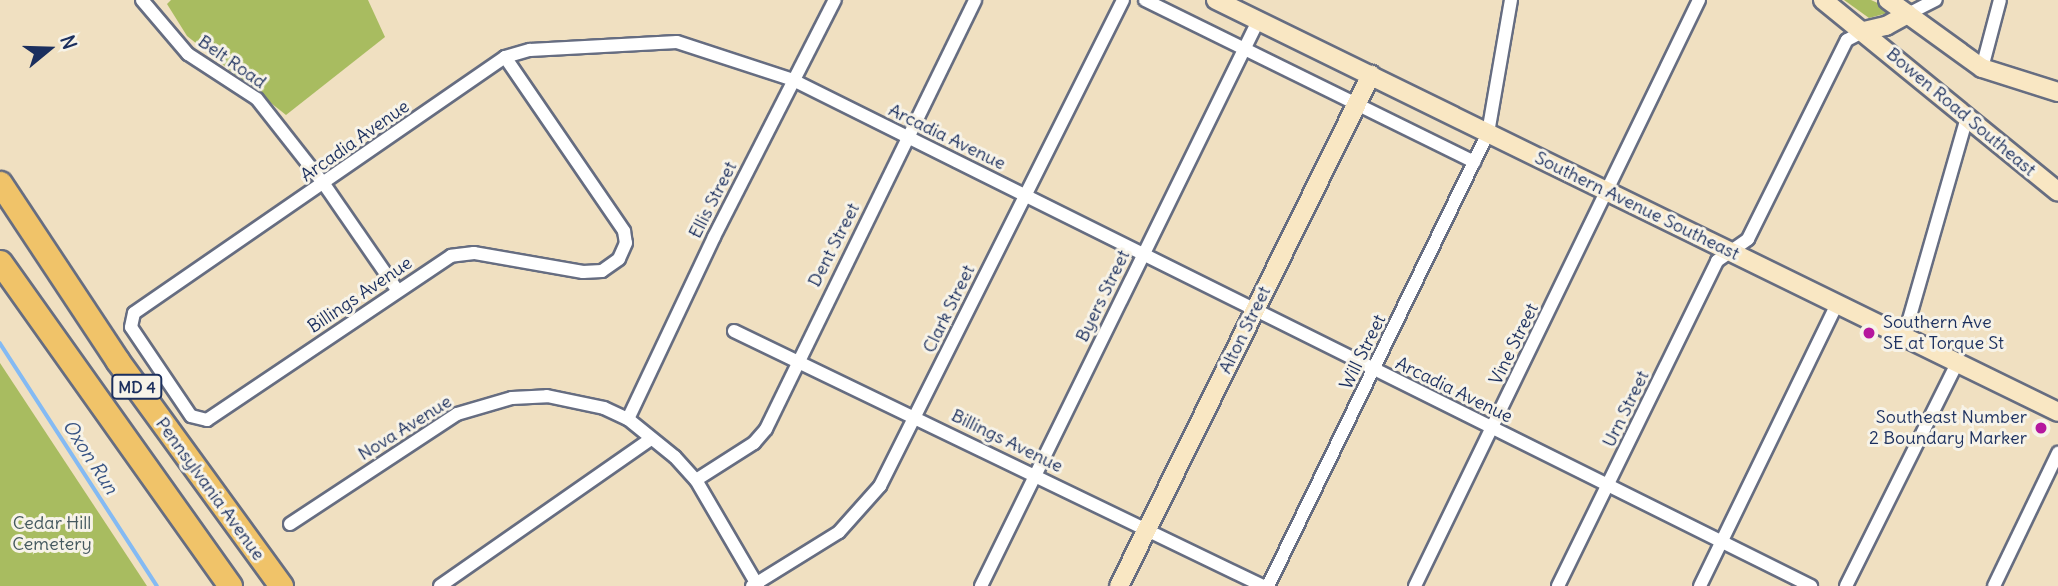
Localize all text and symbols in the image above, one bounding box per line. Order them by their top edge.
north arrow [14,14,84,84]
street label: Belt Road [194,31,270,93]
text: N [55,32,82,52]
street label: Bowen Road Southeast [1882,43,2040,181]
street label: Arcadia Avenue [297,96,413,186]
street label: Arcadia Avenue [885,99,1009,175]
street label: Southern Avenue Southeast [1531,147,1743,265]
street label: Ellis Street [684,158,742,242]
street label: Dent Street [804,200,864,290]
street label: Byers Street [1071,247,1135,345]
street label: Billings Avenue [304,252,416,338]
street label: Clark Street [918,262,980,356]
street label: Alton Street [1215,283,1275,377]
street label: Vine Street [1485,300,1543,388]
street label: Will Street [1336,311,1390,393]
place label: Southern Ave SE at Torque St [1883,312,2004,354]
marker: Southern Ave SE at Torque St [1861,325,1877,341]
street label: Arcadia Avenue [1392,352,1516,428]
street label: Urn Street [1598,367,1654,451]
road number: MD 4 [111,374,163,400]
street label: Nova Avenue [354,391,456,465]
street label: Billings Avenue [948,405,1066,477]
place label: Southeast Number 2 Boundary Marker [1869,407,2027,450]
street label: Pennsylvania Avenue [151,413,269,565]
water label: Oxon Run [58,416,122,498]
marker: Southeast Number 2 Boundary Marker [2033,420,2049,436]
park label: Cedar Hill Cemetery [12,513,92,556]

